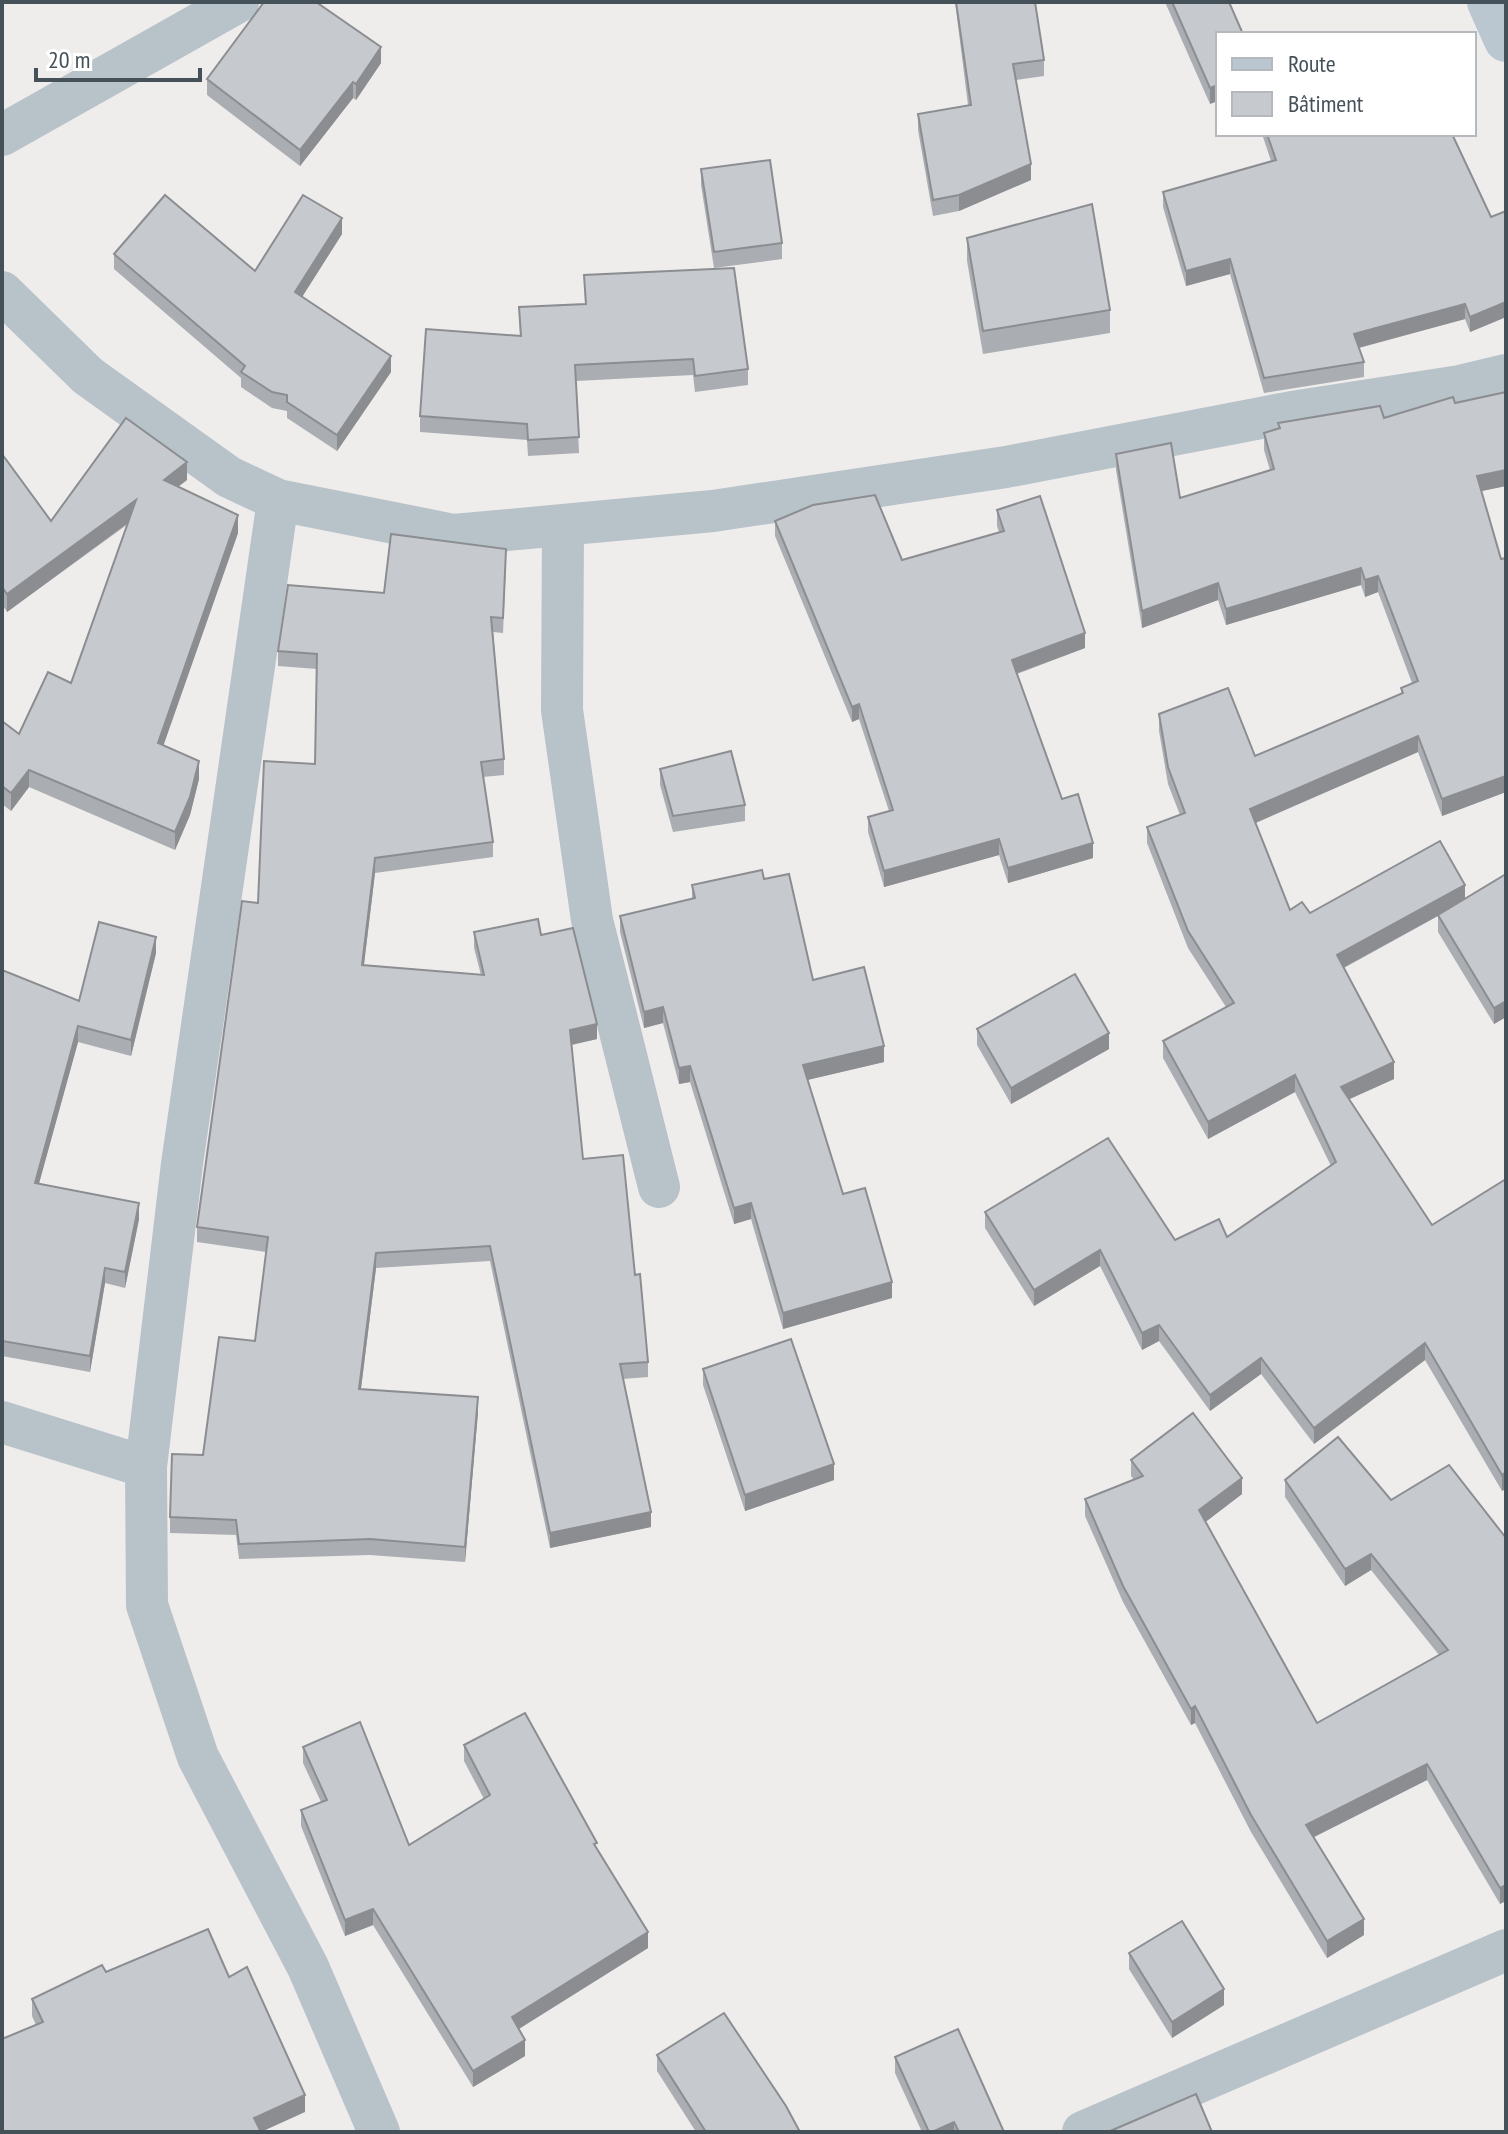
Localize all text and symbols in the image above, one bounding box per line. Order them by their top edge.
scale bar [36,32,200,82]
legend [1216,32,1476,136]
text: 20 m [48,44,90,75]
text: Route [1288,48,1336,79]
text: Bâtiment [1288,88,1364,119]

